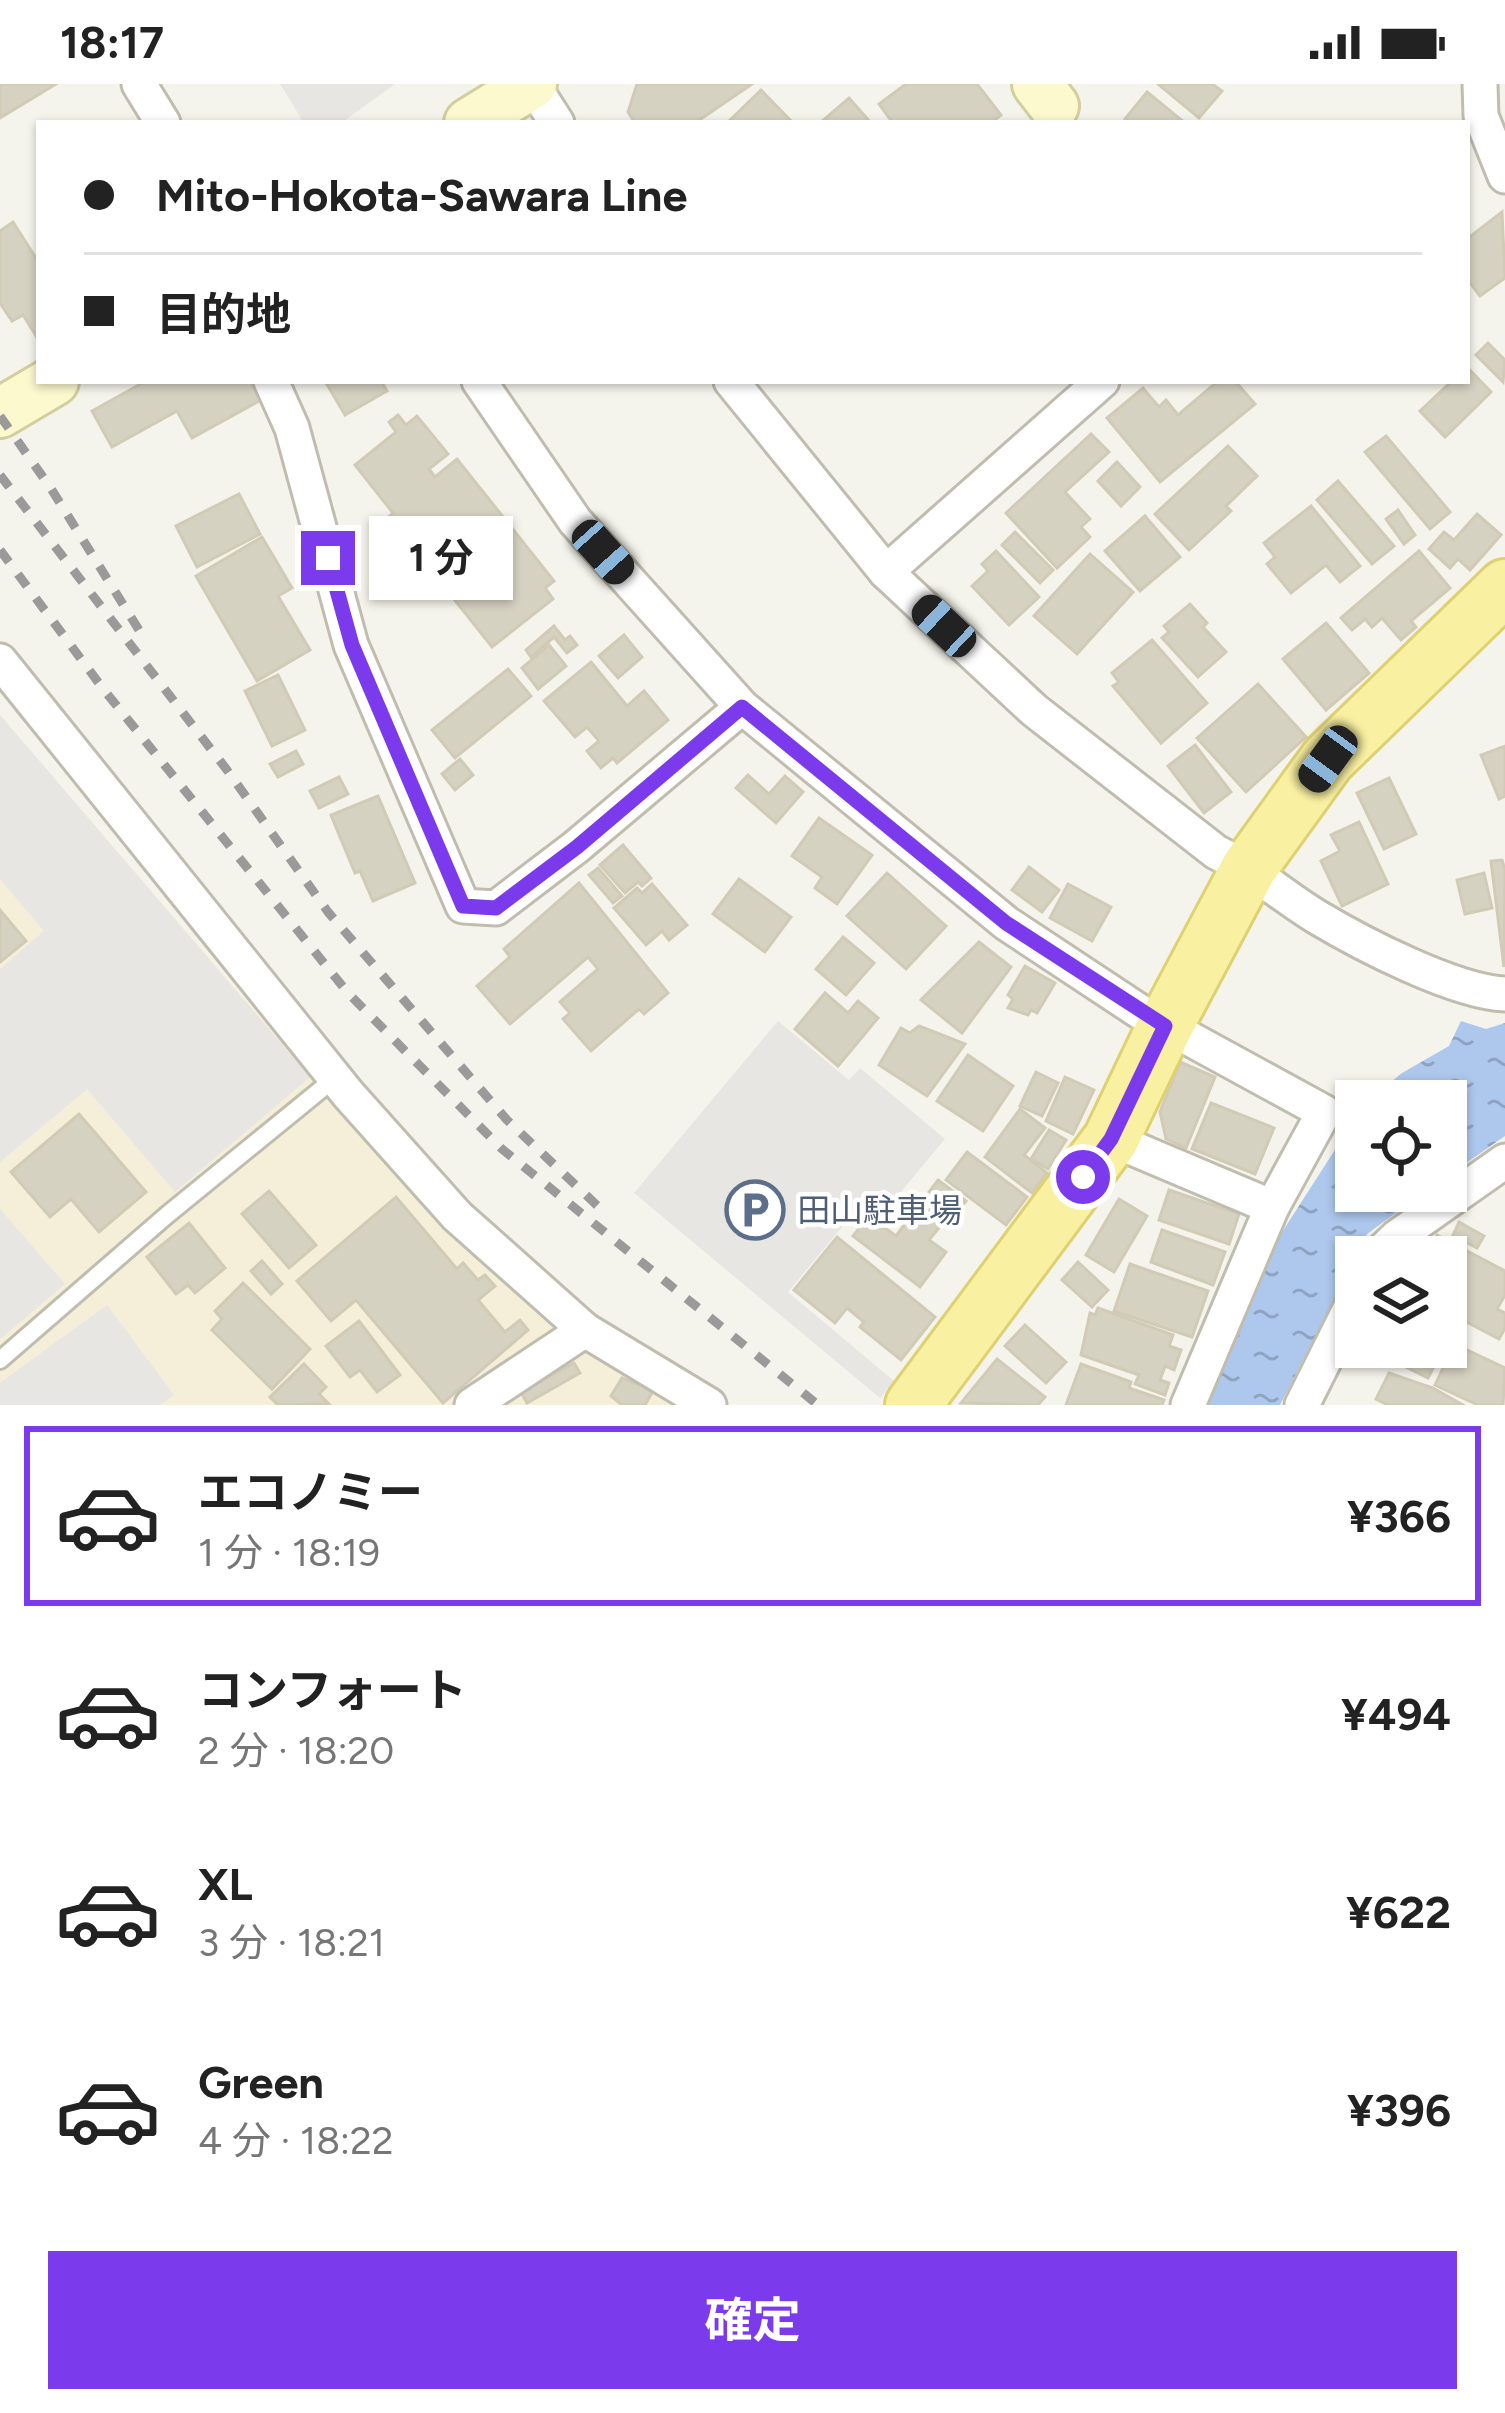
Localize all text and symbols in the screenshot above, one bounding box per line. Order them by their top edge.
text: 18:17 [60,15,164,69]
text: Mito-Hokota-Sawara Line [156,168,687,222]
text: 目的地 [156,287,291,341]
car [566,513,640,591]
callout: 1 分 [370,516,514,600]
route end [301,531,355,585]
text: 1 分 [409,534,473,581]
car [905,588,983,664]
car [1292,719,1364,799]
map controls [1335,1080,1467,1368]
button: locate [1335,1080,1467,1212]
route start [1056,1150,1110,1204]
parking icon: 田山駐車場 [724,1179,786,1241]
place label: 田山駐車場 [797,1191,962,1230]
button: layers [1335,1236,1467,1368]
icon: car [54,1462,162,1570]
text: エコノミー [198,1465,423,1519]
text: ¥366 [1347,1489,1451,1543]
text: 1 分 · 18:19 [198,1529,380,1576]
icon: car [54,1660,162,1768]
text: コンフォート [198,1663,467,1717]
text: ¥494 [1341,1687,1451,1741]
text: 2 分 · 18:20 [198,1727,394,1774]
text: XL [198,1857,253,1911]
icon: car [54,1858,162,1966]
text: ¥622 [1346,1885,1451,1939]
text: 3 分 · 18:21 [198,1919,385,1966]
text: Green [198,2055,324,2109]
icon: car [54,2056,162,2164]
text: ¥396 [1347,2083,1451,2137]
text: 4 分 · 18:22 [198,2117,394,2164]
button: 確定 [48,2251,1457,2389]

